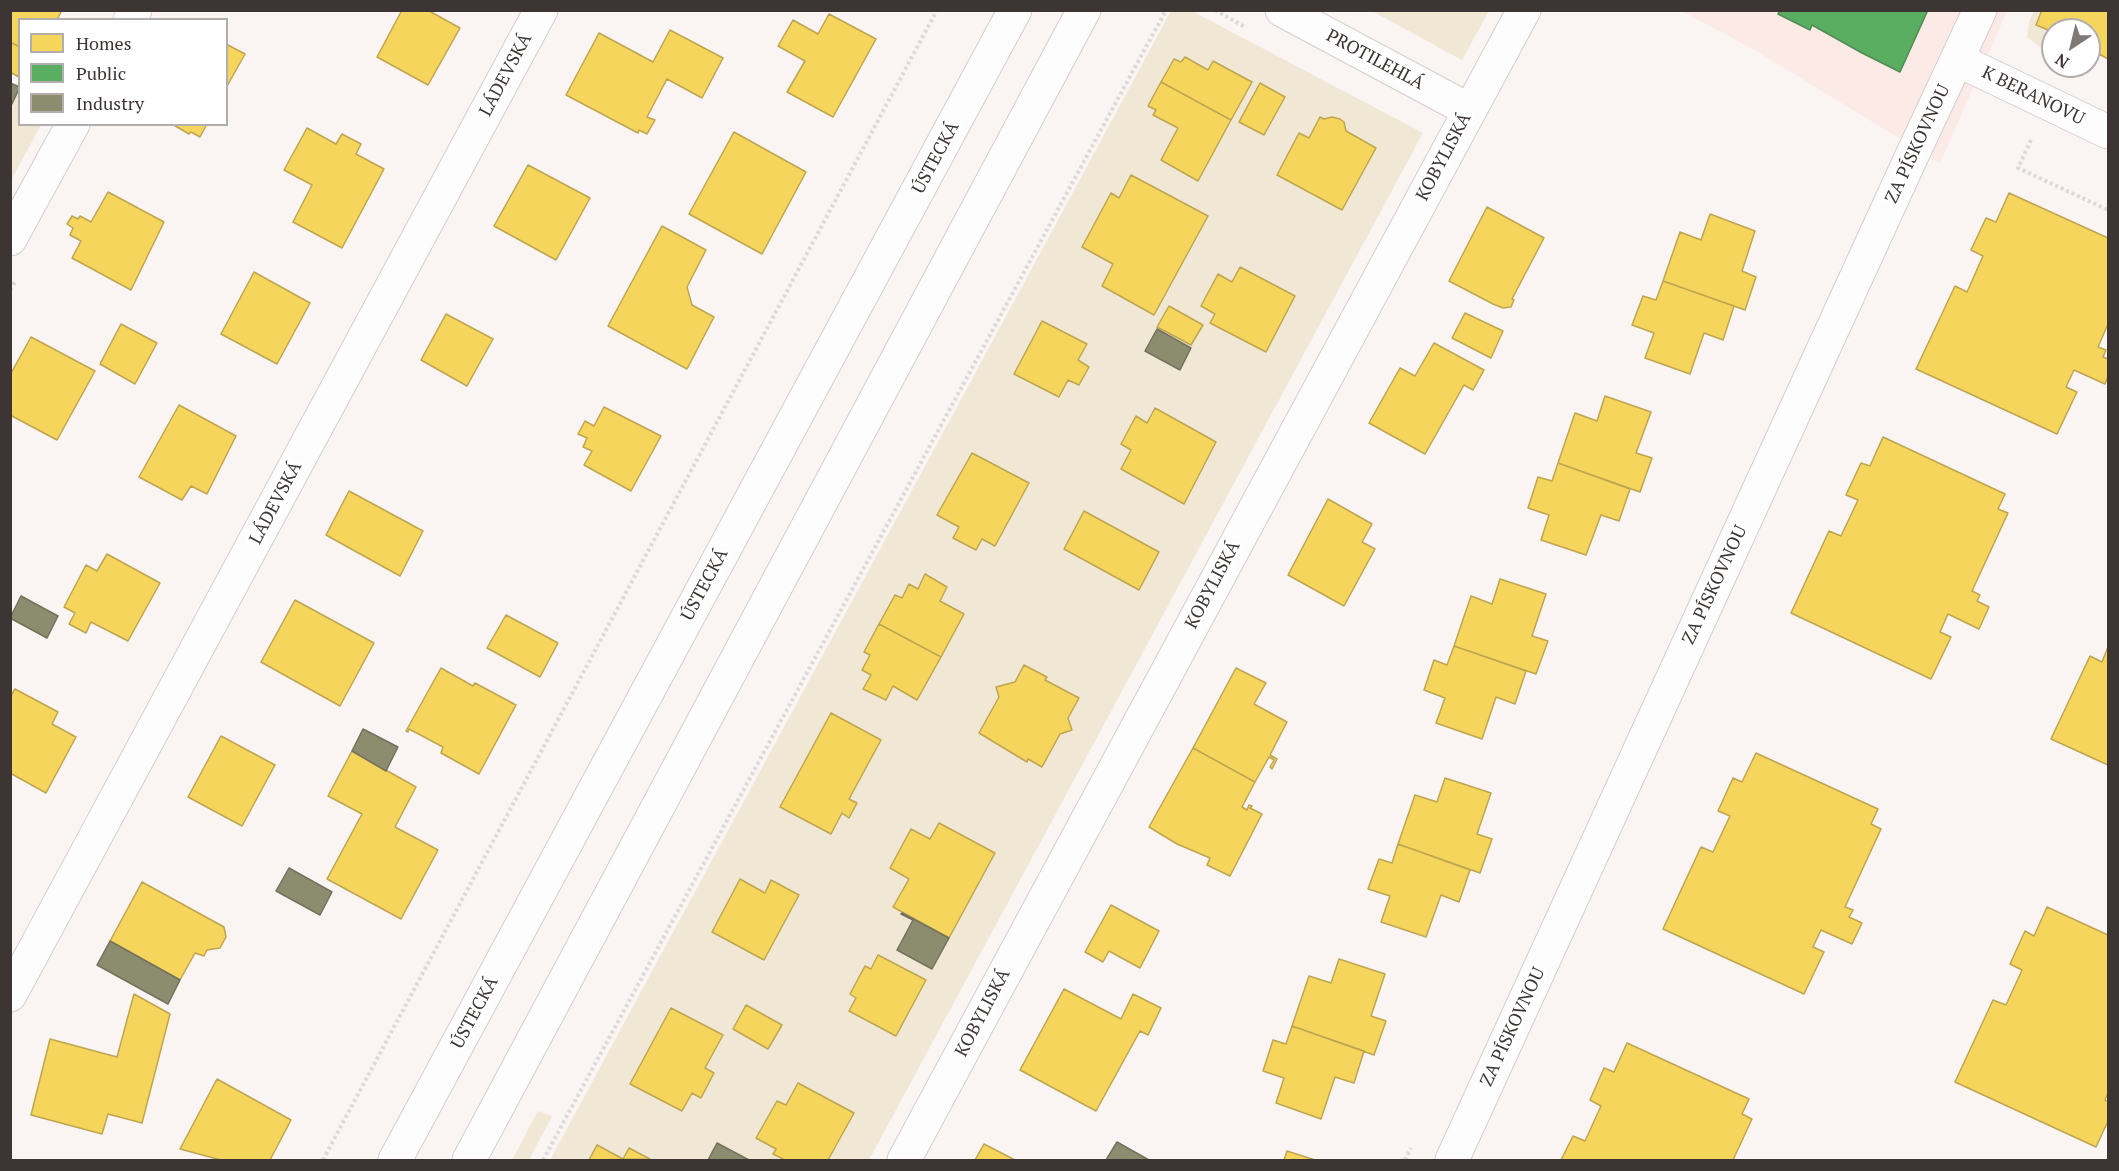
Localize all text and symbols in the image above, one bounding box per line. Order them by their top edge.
legend [18,18,228,126]
north arrow [2041,18,2101,78]
street label: PROTILEHLÁ [1322,25,1428,95]
street label: LÁDEVSKÁ [475,30,537,120]
text: Homes [76,31,131,55]
text: Public [76,61,126,85]
street label: K BERANOVU [1978,62,2088,130]
street label: ZA PÍSKOVNOU [1881,81,1955,207]
text: Industry [76,91,144,115]
street label: KOBYLISKÁ [1412,109,1476,205]
street label: ÚSTECKÁ [908,118,964,198]
street label: LÁDEVSKÁ [245,458,307,548]
street label: ZA PÍSKOVNOU [1678,522,1752,648]
street label: KOBYLISKÁ [1181,537,1245,633]
street label: ÚSTECKÁ [677,545,733,625]
street label: ZA PÍSKOVNOU [1476,964,1550,1090]
street label: KOBYLISKÁ [951,965,1015,1061]
street label: ÚSTECKÁ [447,973,503,1053]

